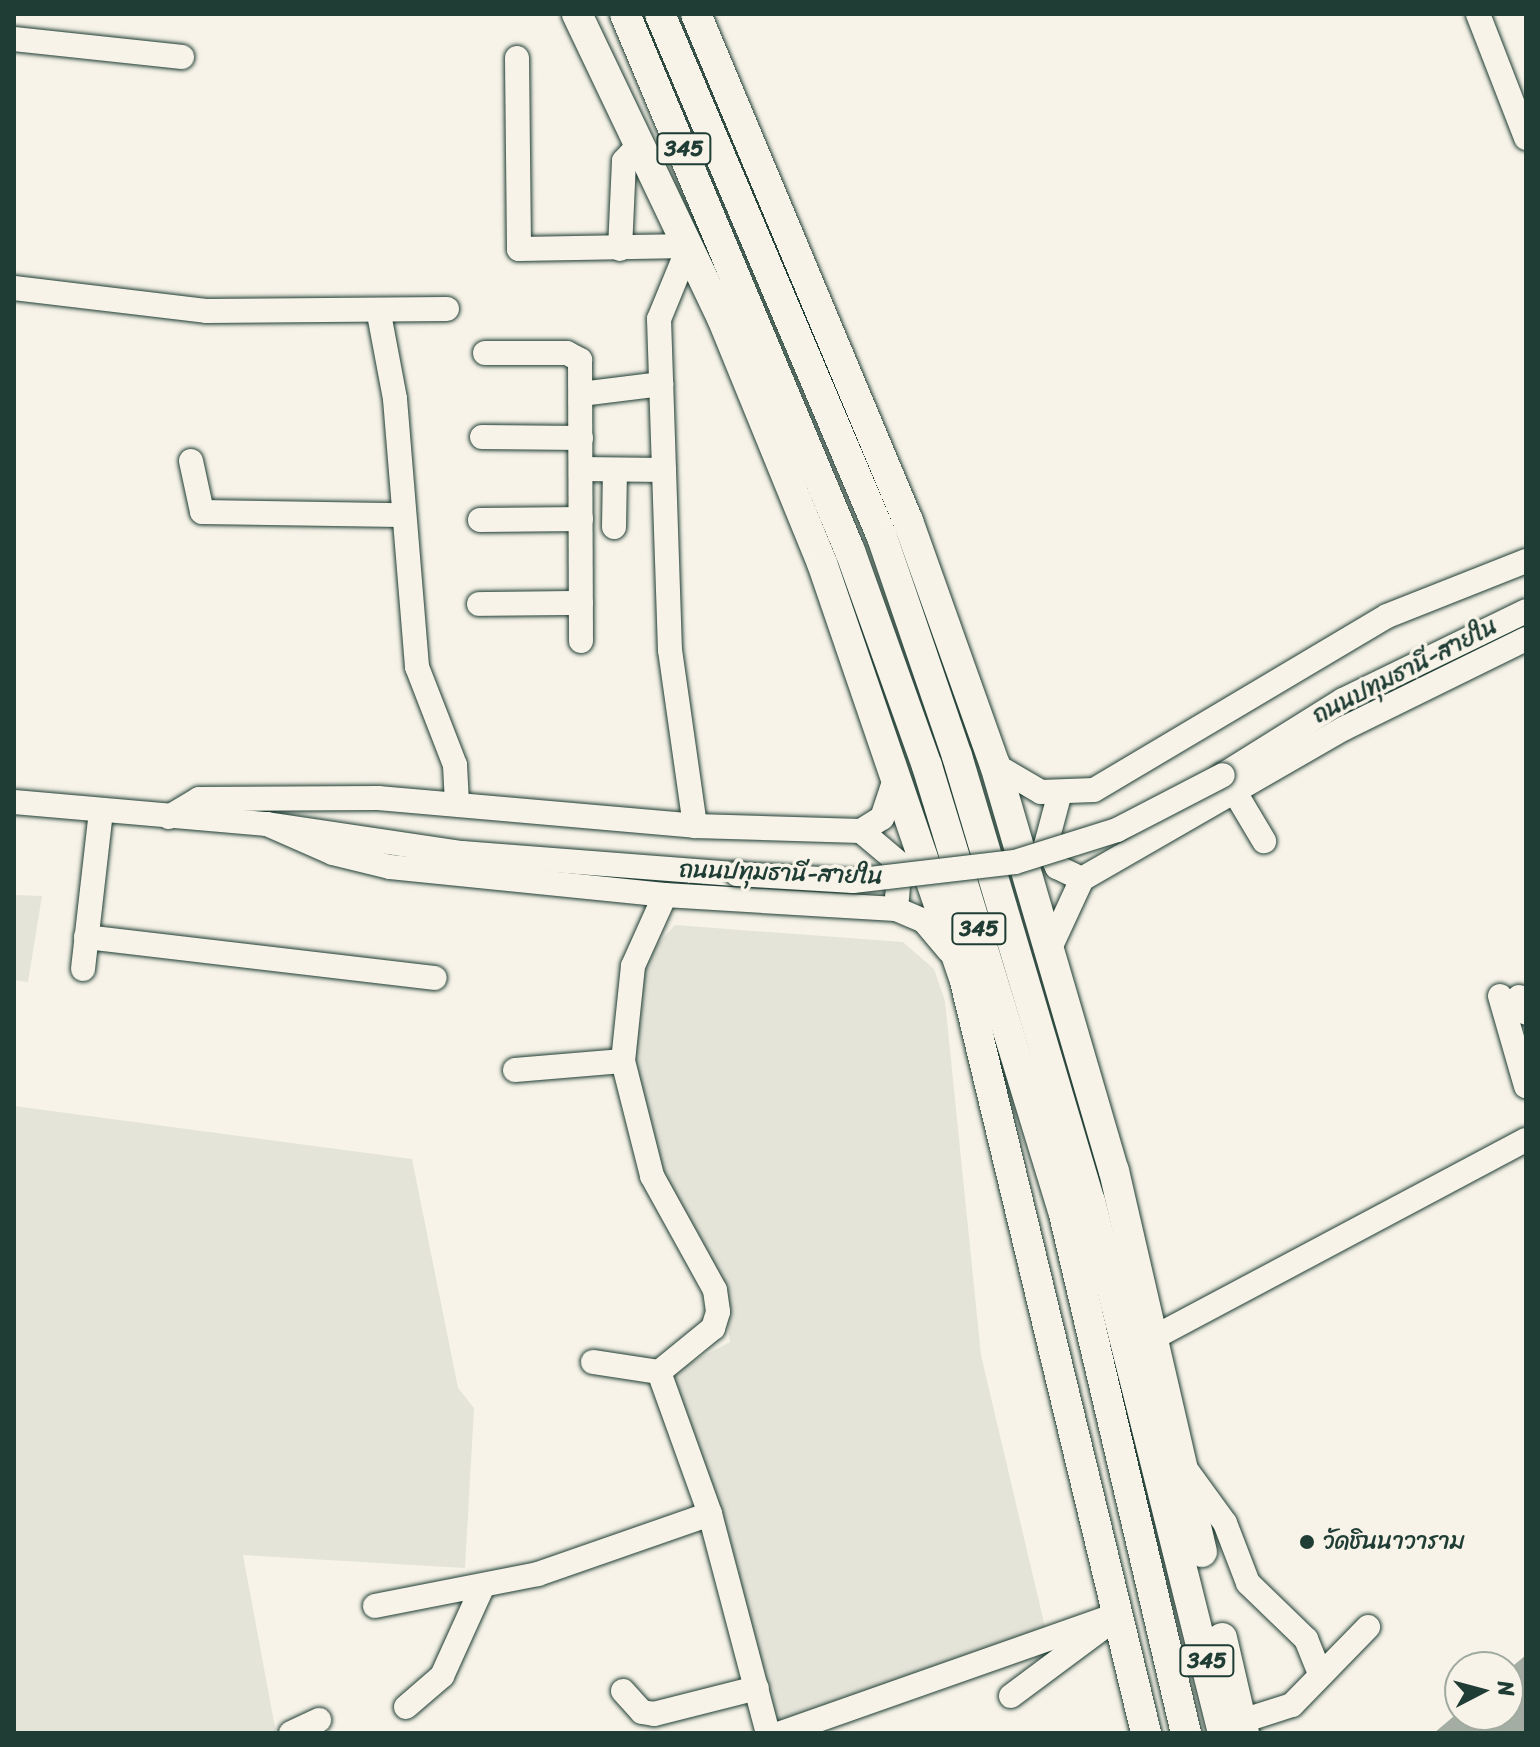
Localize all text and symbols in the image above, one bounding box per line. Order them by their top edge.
road number: 345 [656,131,712,167]
street label: ถนนปทุมธานี-สายใน [1308,612,1502,730]
street label: ถนนปทุมธานี-สายใน [679,855,883,891]
road number: 345 [951,911,1007,947]
place label: วัดชินนาวาราม [1323,1528,1465,1556]
marker: วัดชินนาวาราม [1298,1533,1316,1551]
road number: 345 [1179,1643,1235,1679]
north arrow [1444,1651,1524,1731]
text: N [1486,1679,1527,1698]

